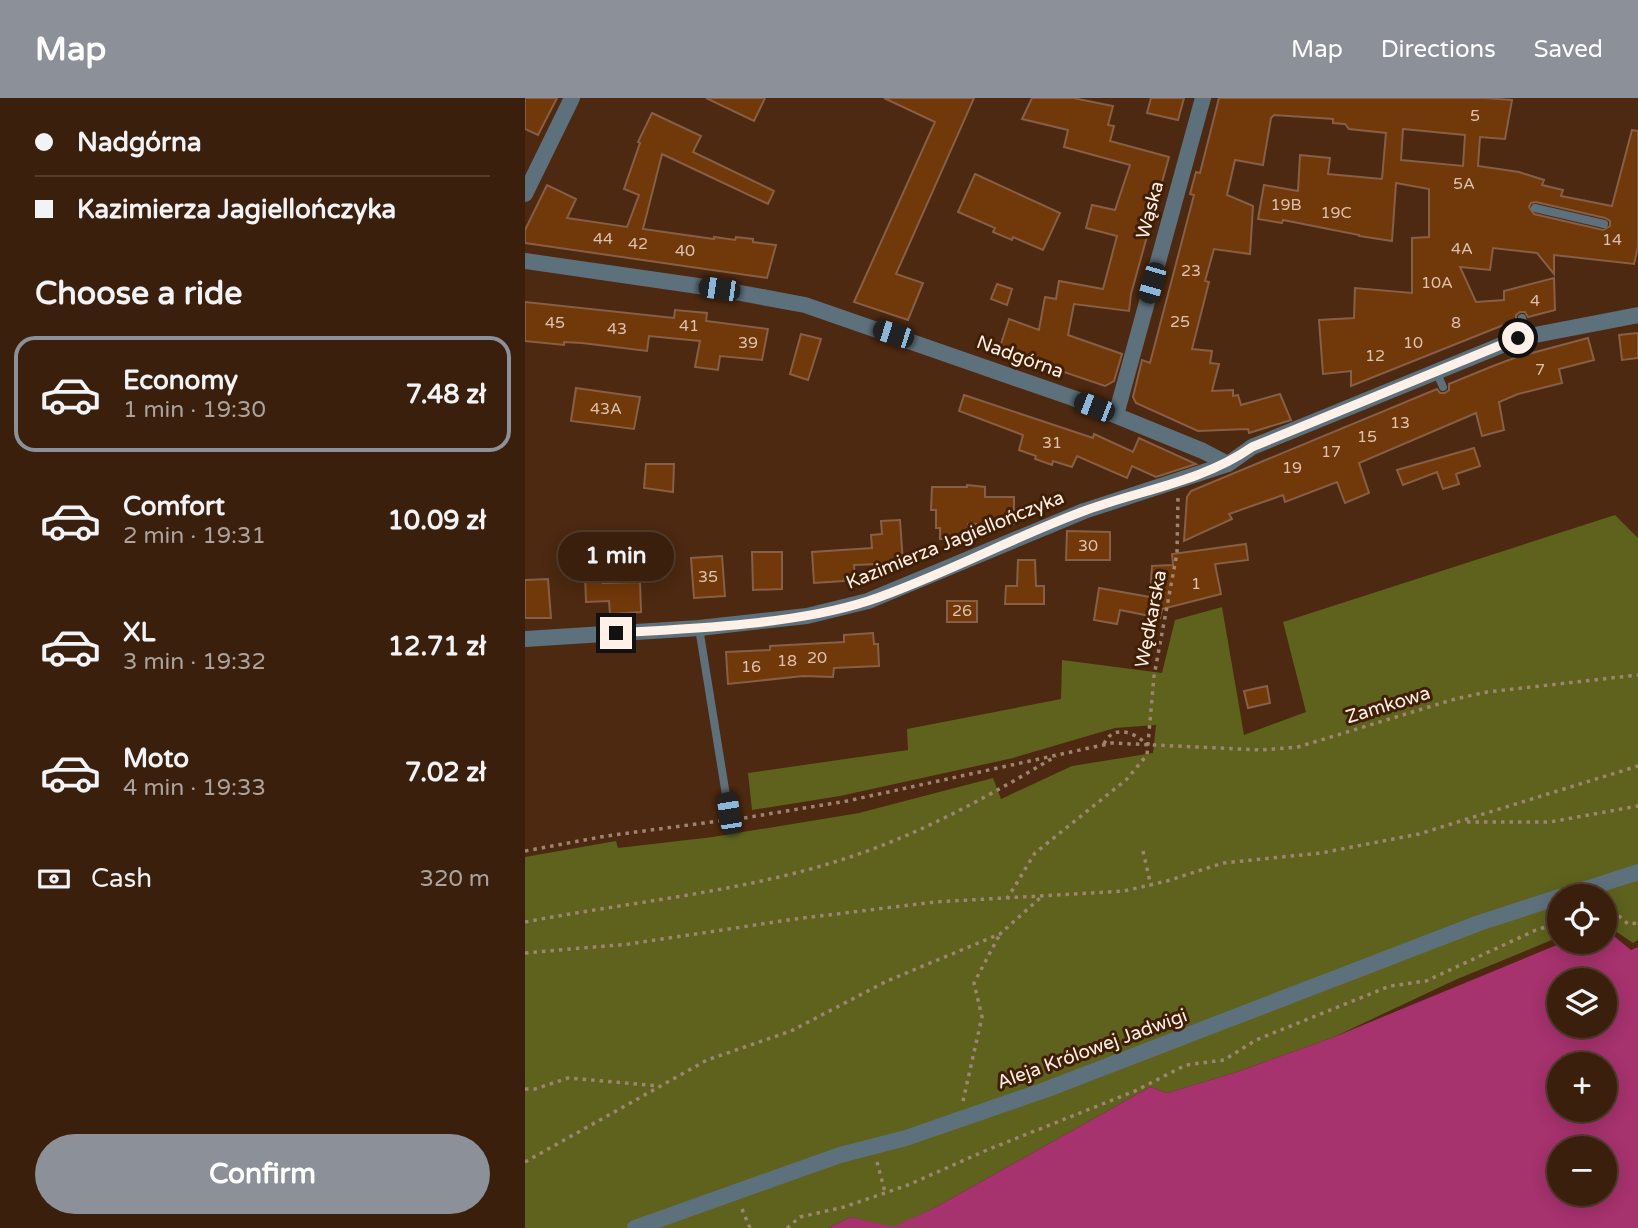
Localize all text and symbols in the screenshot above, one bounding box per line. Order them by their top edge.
text: Map [35,30,106,69]
text: Map [1291,35,1343,64]
text: Directions [1381,35,1496,64]
text: Saved [1534,35,1603,64]
house number: 5 [1470,106,1480,126]
text: Nadgórna [77,127,202,158]
house number: 5A [1453,174,1475,194]
street label: Wąska [1132,179,1168,241]
text: Kazimierza Jagiellończyka [77,194,396,225]
house number: 19B [1270,195,1302,215]
house number: 19C [1320,203,1352,223]
house number: 44 [593,229,613,249]
house number: 14 [1602,230,1622,250]
house number: 42 [628,234,648,254]
house number: 4A [1451,239,1473,259]
house number: 40 [675,241,695,261]
car [1137,260,1168,306]
house number: 23 [1181,261,1201,281]
house number: 10A [1421,273,1453,293]
text: Choose a ride [35,275,242,313]
car [697,276,742,302]
house number: 4 [1530,291,1540,311]
house number: 25 [1170,312,1190,332]
house number: 45 [545,313,565,333]
house number: 8 [1451,313,1461,333]
house number: 41 [679,316,699,336]
car [870,318,917,350]
house number: 43 [607,319,627,339]
route start [1502,322,1534,354]
street label: Nadgórna [973,331,1067,383]
house number: 39 [738,333,758,353]
house number: 10 [1403,333,1423,353]
house number: 12 [1365,346,1385,366]
house number: 7 [1535,360,1545,380]
icon: car [39,363,102,426]
text: Economy [123,365,238,396]
text: 7.48 zł [406,379,486,410]
car [1071,390,1118,424]
text: 1 min · 19:30 [123,396,266,424]
house number: 43A [590,399,622,419]
house number: 13 [1390,413,1410,433]
house number: 15 [1357,427,1377,447]
house number: 31 [1042,433,1062,453]
house number: 17 [1321,442,1341,462]
house number: 19 [1282,458,1302,478]
street label: Kazimierza Jagiellończyka [843,486,1067,594]
icon: car [39,489,102,552]
text: Comfort [123,491,225,522]
text: 10.09 zł [387,505,486,536]
text: 2 min · 19:31 [123,522,266,550]
callout: 1 min [558,532,674,580]
house number: 30 [1078,536,1098,556]
text: 1 min [585,542,647,570]
house number: 35 [698,567,718,587]
street label: Wędkarska [1131,568,1171,670]
house number: 1 [1191,574,1201,594]
house number: 26 [952,601,972,621]
icon: car [39,615,102,678]
text: XL [123,617,155,648]
route end [600,617,632,649]
text: 12.71 zł [388,631,486,662]
text: 3 min · 19:32 [123,648,266,676]
house number: 20 [807,648,827,668]
house number: 18 [777,651,797,671]
house number: 16 [741,657,761,677]
street label: Zamkowa [1343,682,1433,728]
icon: car [39,741,102,804]
text: Moto [123,743,189,774]
text: 7.02 zł [405,757,486,788]
text: 4 min · 19:33 [123,774,266,802]
car [716,791,743,835]
icon: cash [35,860,73,898]
text: Cash [91,863,152,894]
text: 320 m [420,865,490,893]
map controls [1547,884,1617,1206]
button: locate [1547,884,1617,954]
button: layers [1547,968,1617,1038]
street label: Aleja Królowej Jadwigi [994,1004,1190,1094]
button: + [1547,1052,1617,1122]
button: Confirm [35,1134,490,1214]
button: − [1547,1136,1617,1206]

